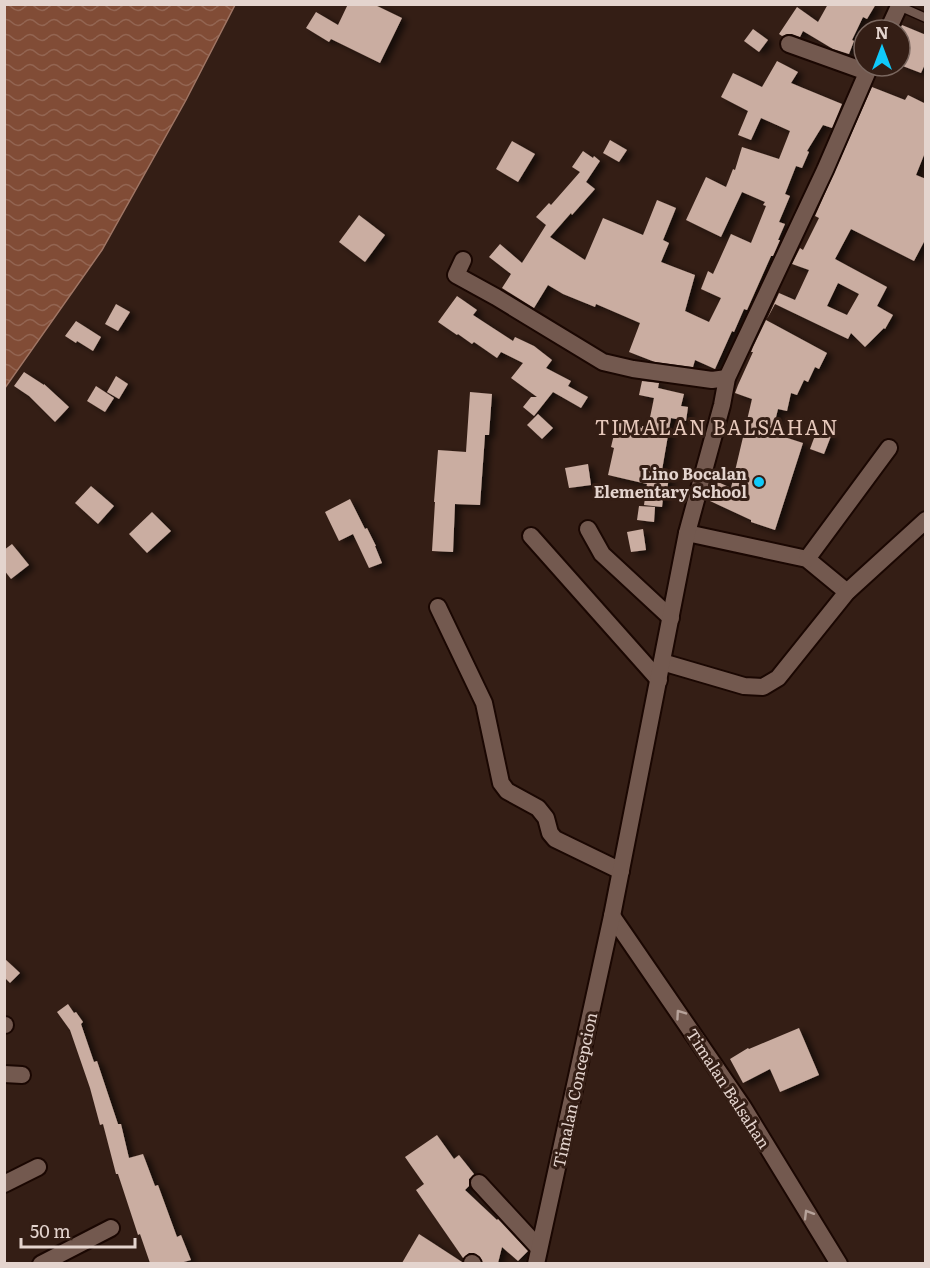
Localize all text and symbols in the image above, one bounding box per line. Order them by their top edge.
north arrow [852,18,912,78]
text: N [875,20,889,44]
district label: TIMALAN BALSAHAN [595,411,839,441]
place label: Lino Bocalan Elementary School [594,461,747,503]
marker: Lino Bocalan Elementary School [752,475,766,489]
street label: Timalan Concepcion [546,1010,602,1170]
one-way arrow [676,1010,687,1021]
street label: Timalan Balsahan [681,1023,777,1153]
one-way arrow [805,1209,816,1220]
scale bar [21,1211,135,1249]
text: 50 m [30,1217,71,1244]

